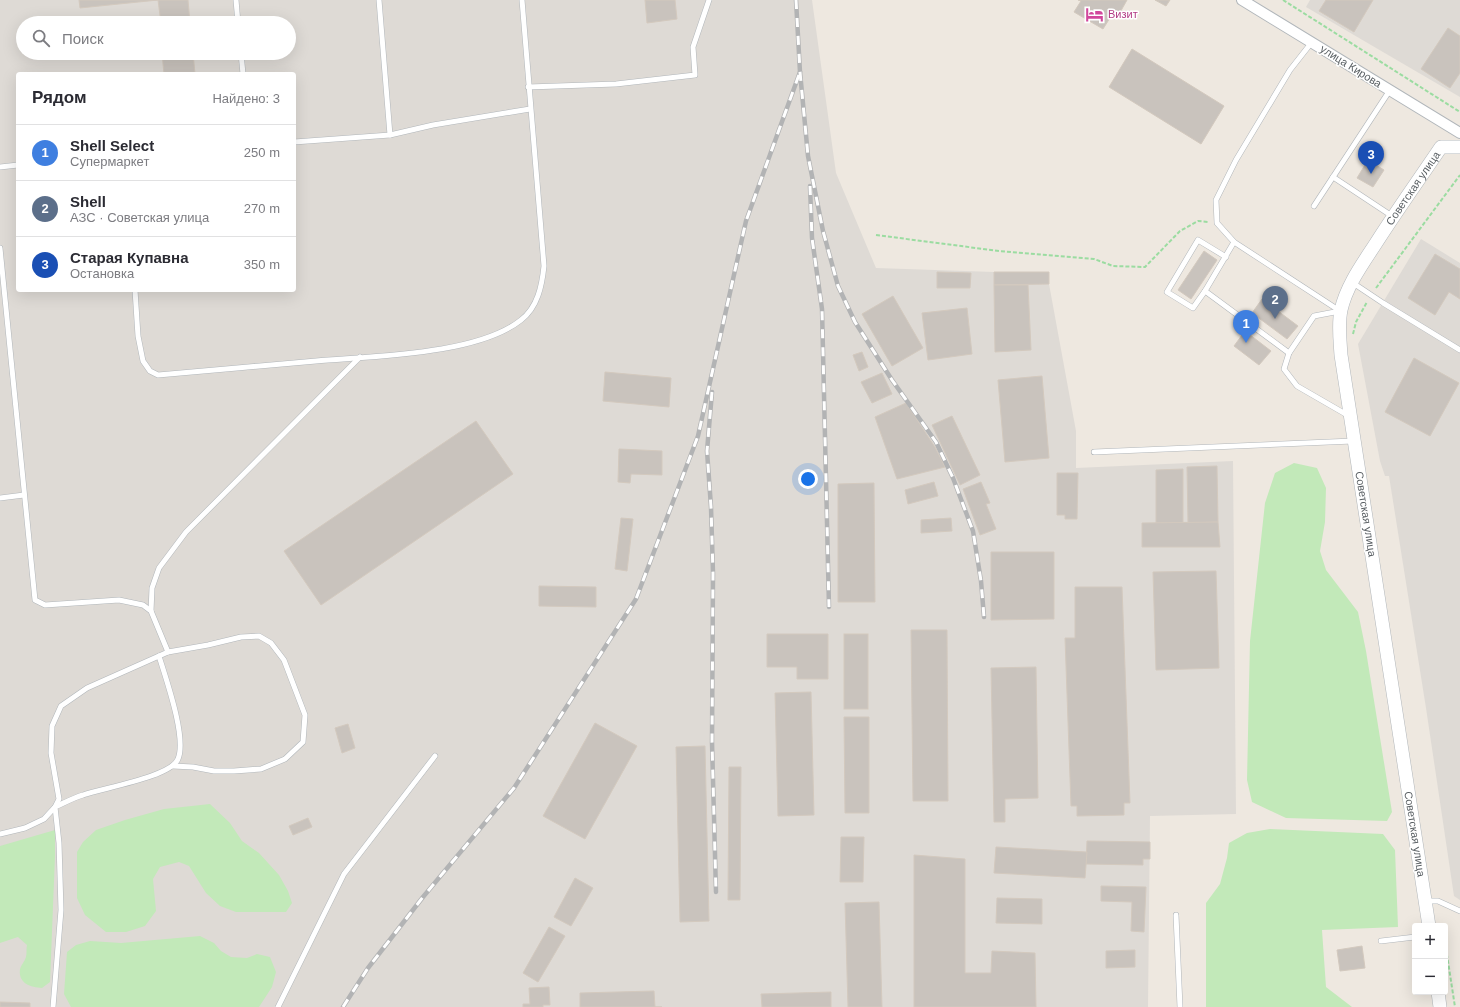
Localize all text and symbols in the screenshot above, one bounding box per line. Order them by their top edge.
hotel icon: Визит [1085,4,1105,24]
place label: Визит [1108,8,1138,20]
search box [16,16,296,60]
icon: search [30,27,52,49]
text: Поиск [62,30,104,47]
street label: улица Кирова [1318,42,1385,90]
text: Рядом [32,88,87,107]
text: Найдено: 3 [212,91,280,106]
text: Shell Select [70,137,154,154]
pin: 3 [1358,141,1384,174]
text: 1 [41,145,49,160]
text: 250 m [244,145,280,160]
street label: Советская улица [1383,148,1443,227]
text: Супермаркет [70,154,149,169]
text: Shell [70,193,106,210]
text: 2 [41,201,49,216]
text: 270 m [244,201,280,216]
text: АЗС · Советская улица [70,210,209,225]
text: Старая Купавна [70,249,188,266]
text: 3 [41,257,49,272]
text: 350 m [244,257,280,272]
text: Остановка [70,266,134,281]
pin: 2 [1262,286,1288,319]
pin: 1 [1233,310,1259,343]
your location [798,469,818,489]
street label: Советская улица [1353,470,1379,558]
street label: Советская улица [1402,790,1428,878]
map controls [1412,923,1448,995]
button: + [1412,923,1448,959]
button: − [1412,959,1448,995]

